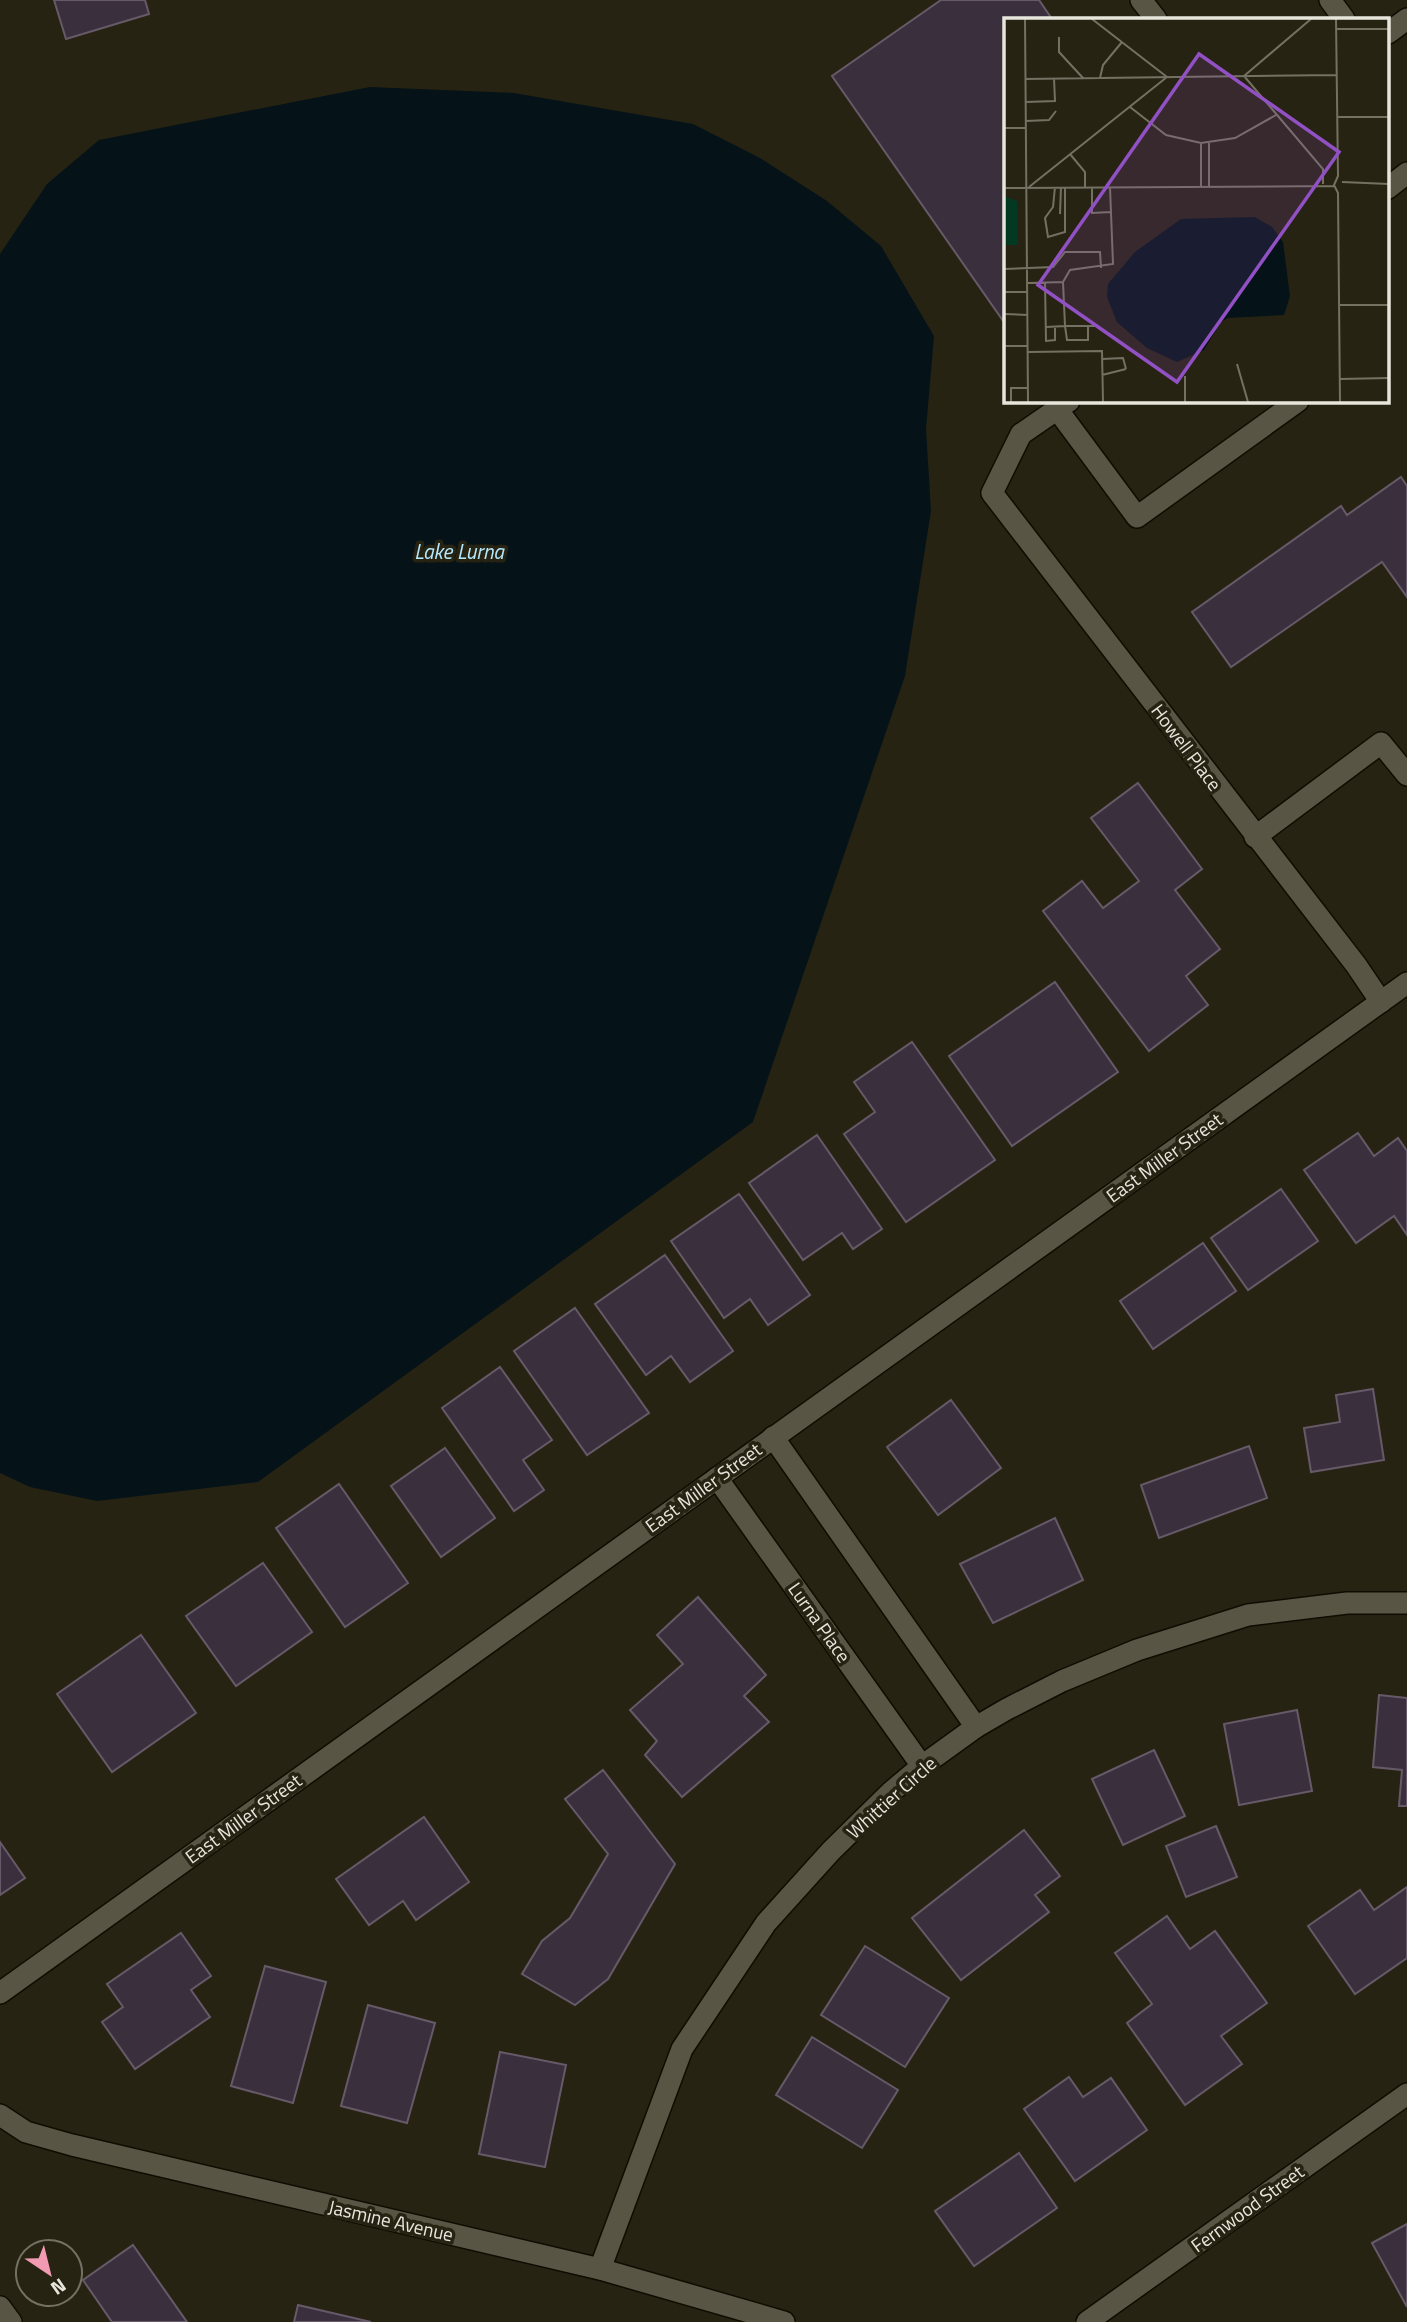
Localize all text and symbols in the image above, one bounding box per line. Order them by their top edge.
inset map [1004,18,1390,402]
water label: Lake Lurna [414,535,505,567]
street label: Howell Place [1145,697,1229,797]
street label: East Miller Street [1100,1105,1229,1209]
street label: East Miller Street [639,1435,768,1539]
street label: Lurna Place [782,1576,858,1668]
street label: Whittier Circle [840,1749,942,1845]
street label: East Miller Street [179,1766,308,1870]
street label: Fernwood Street [1184,2157,1310,2259]
street label: Jasmine Avenue [326,2192,456,2248]
north arrow [14,2238,84,2308]
text: N [45,2272,73,2303]

